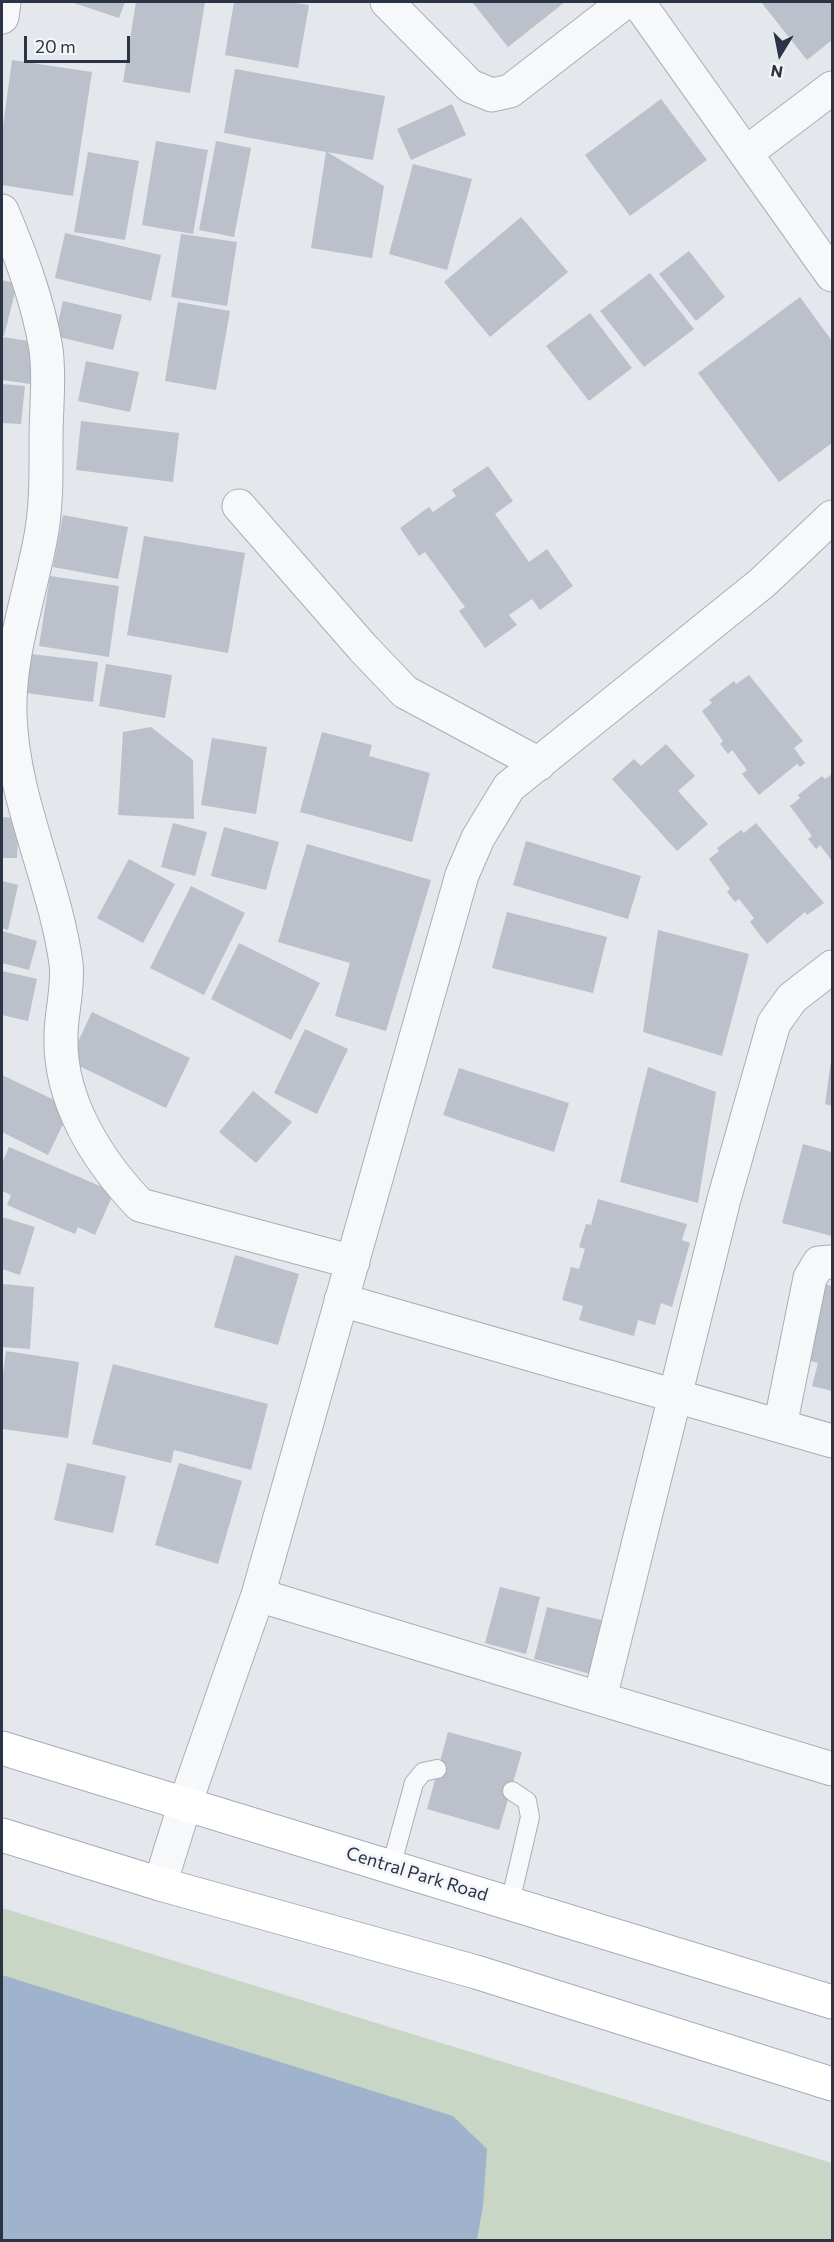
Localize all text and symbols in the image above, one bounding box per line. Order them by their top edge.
scale bar [27,24,134,62]
north arrow [750,24,810,84]
text: 20 m [35,35,76,57]
text: N [769,62,784,83]
street label: Central Park Road [344,1842,490,1906]

